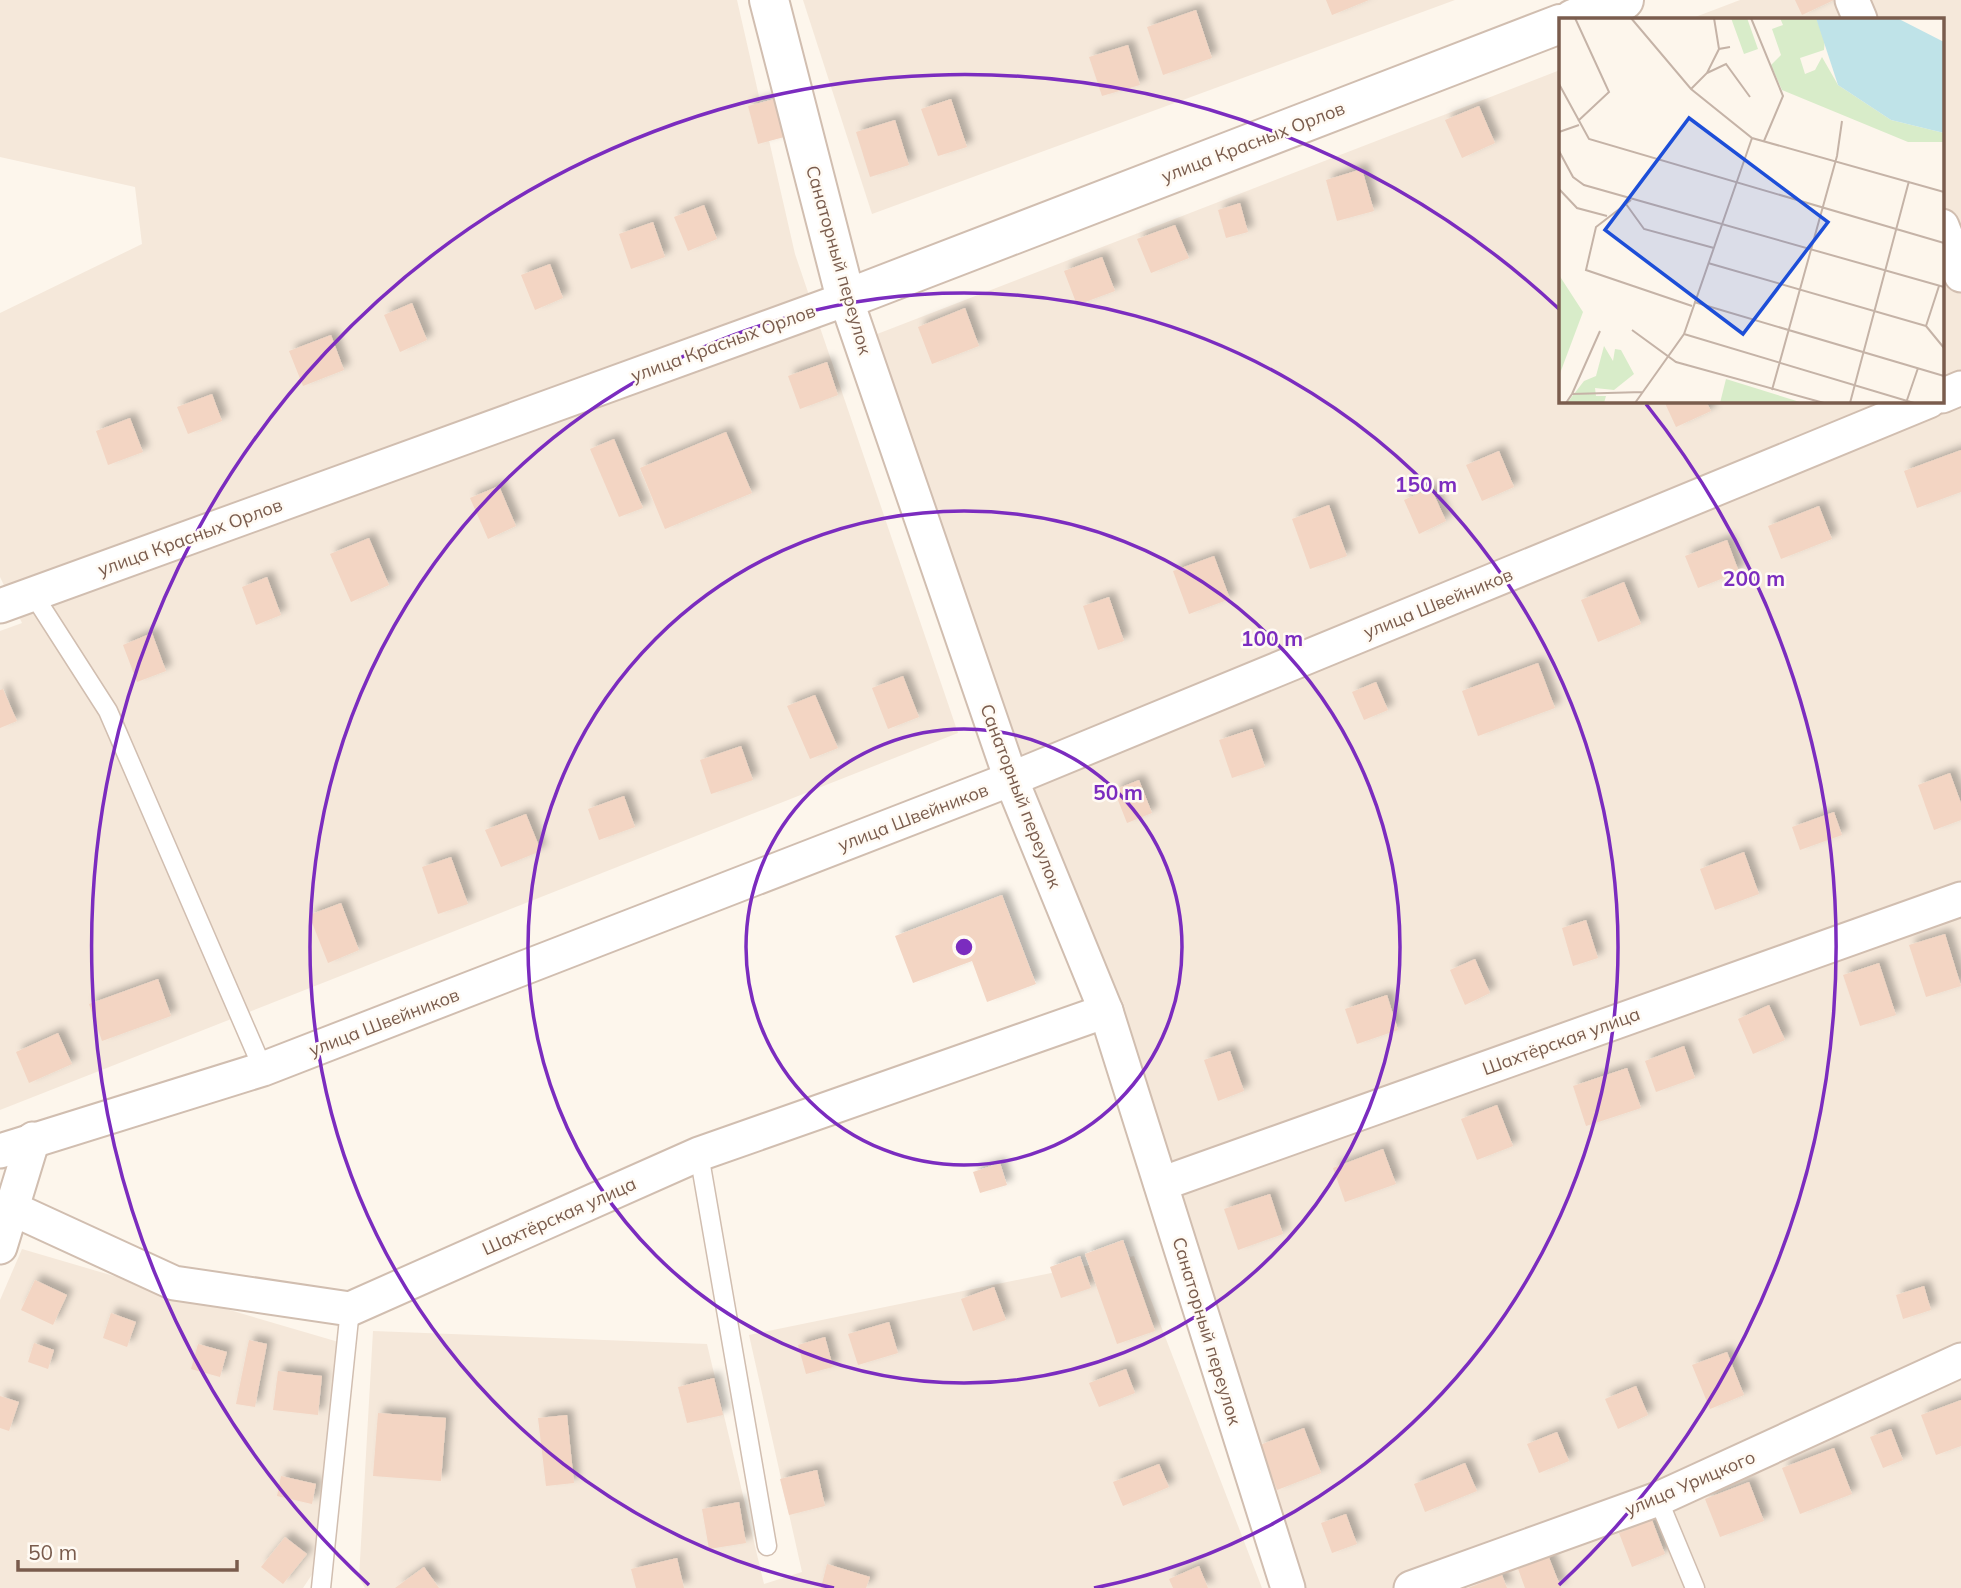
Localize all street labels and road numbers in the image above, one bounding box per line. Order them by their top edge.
street label: улица Красных Орлов [1158,96,1348,188]
street label: Санаторный переулок [801,163,877,357]
street label: улица Красных Орлов [628,299,818,387]
street label: улица Красных Орлов [95,493,285,581]
street label: улица Швейников [1360,563,1516,643]
street label: Санаторный переулок [975,701,1067,892]
street label: улица Швейников [835,778,991,856]
street label: улица Швейников [306,983,462,1061]
street label: Шахтёрская улица [1479,1002,1643,1080]
street label: Шахтёрская улица [478,1172,640,1260]
street label: Санаторный переулок [1167,1234,1247,1428]
street label: улица Урицкого [1621,1445,1759,1521]

